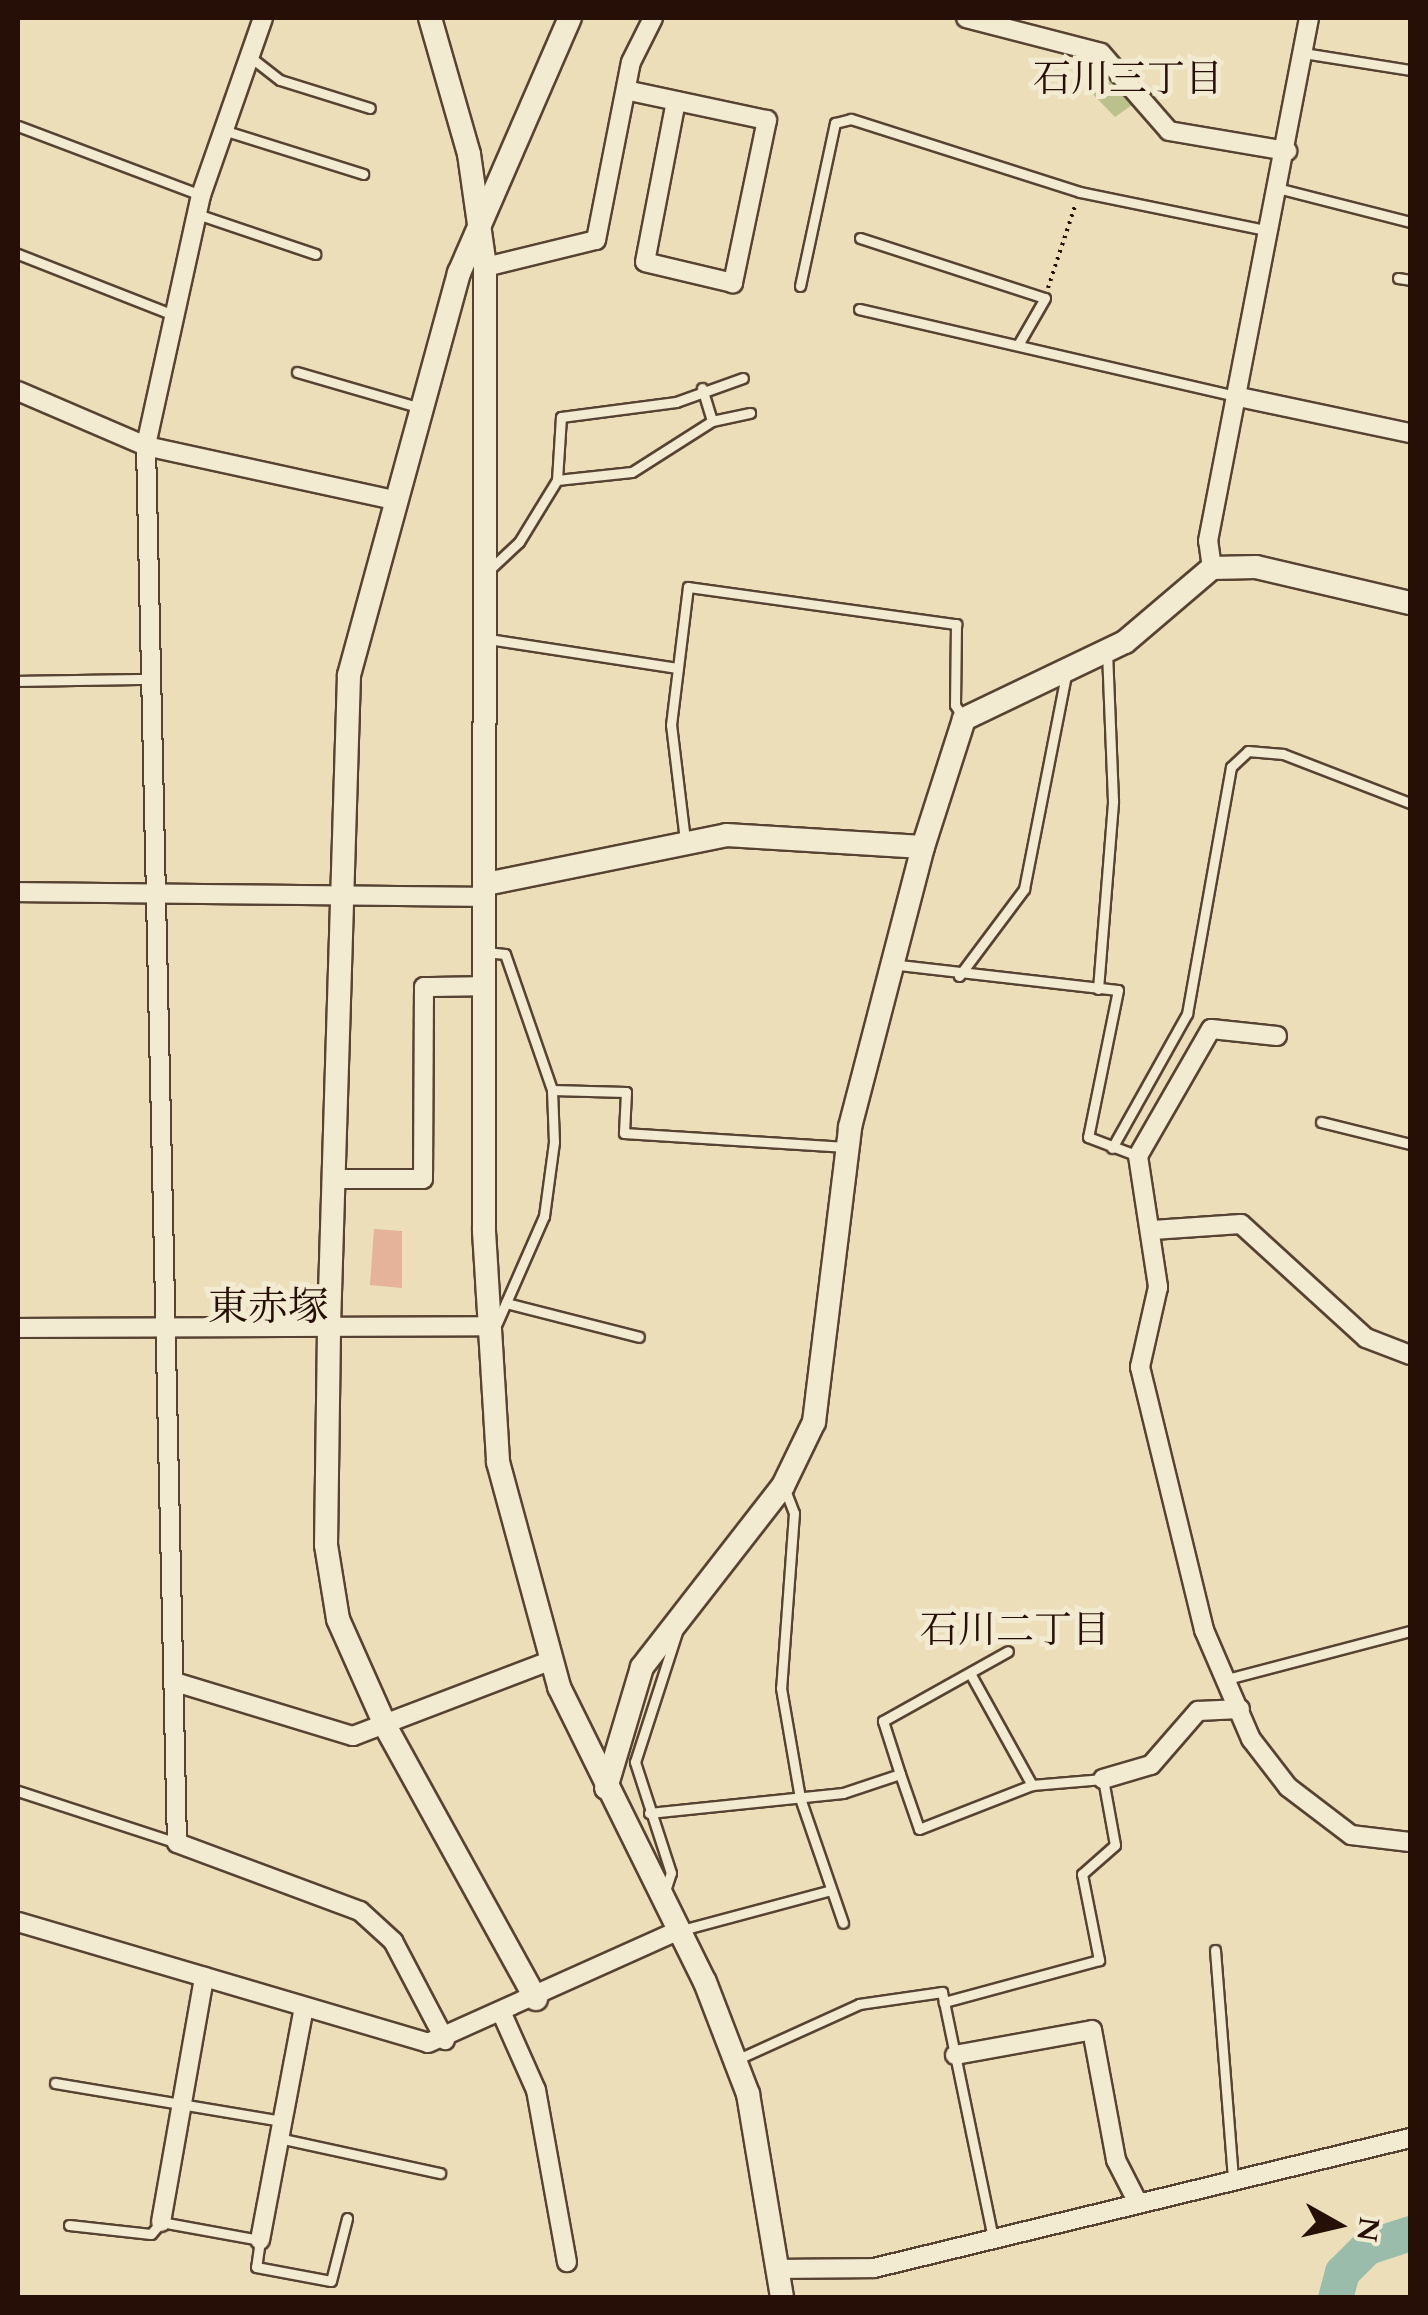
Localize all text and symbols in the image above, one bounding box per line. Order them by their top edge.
district label: 石川三丁目 [1033,57,1223,103]
district label: 東赤塚 [208,1284,328,1332]
district label: 石川二丁目 [920,1608,1110,1654]
north arrow [1288,2175,1388,2275]
text: N [1347,2214,1388,2244]

